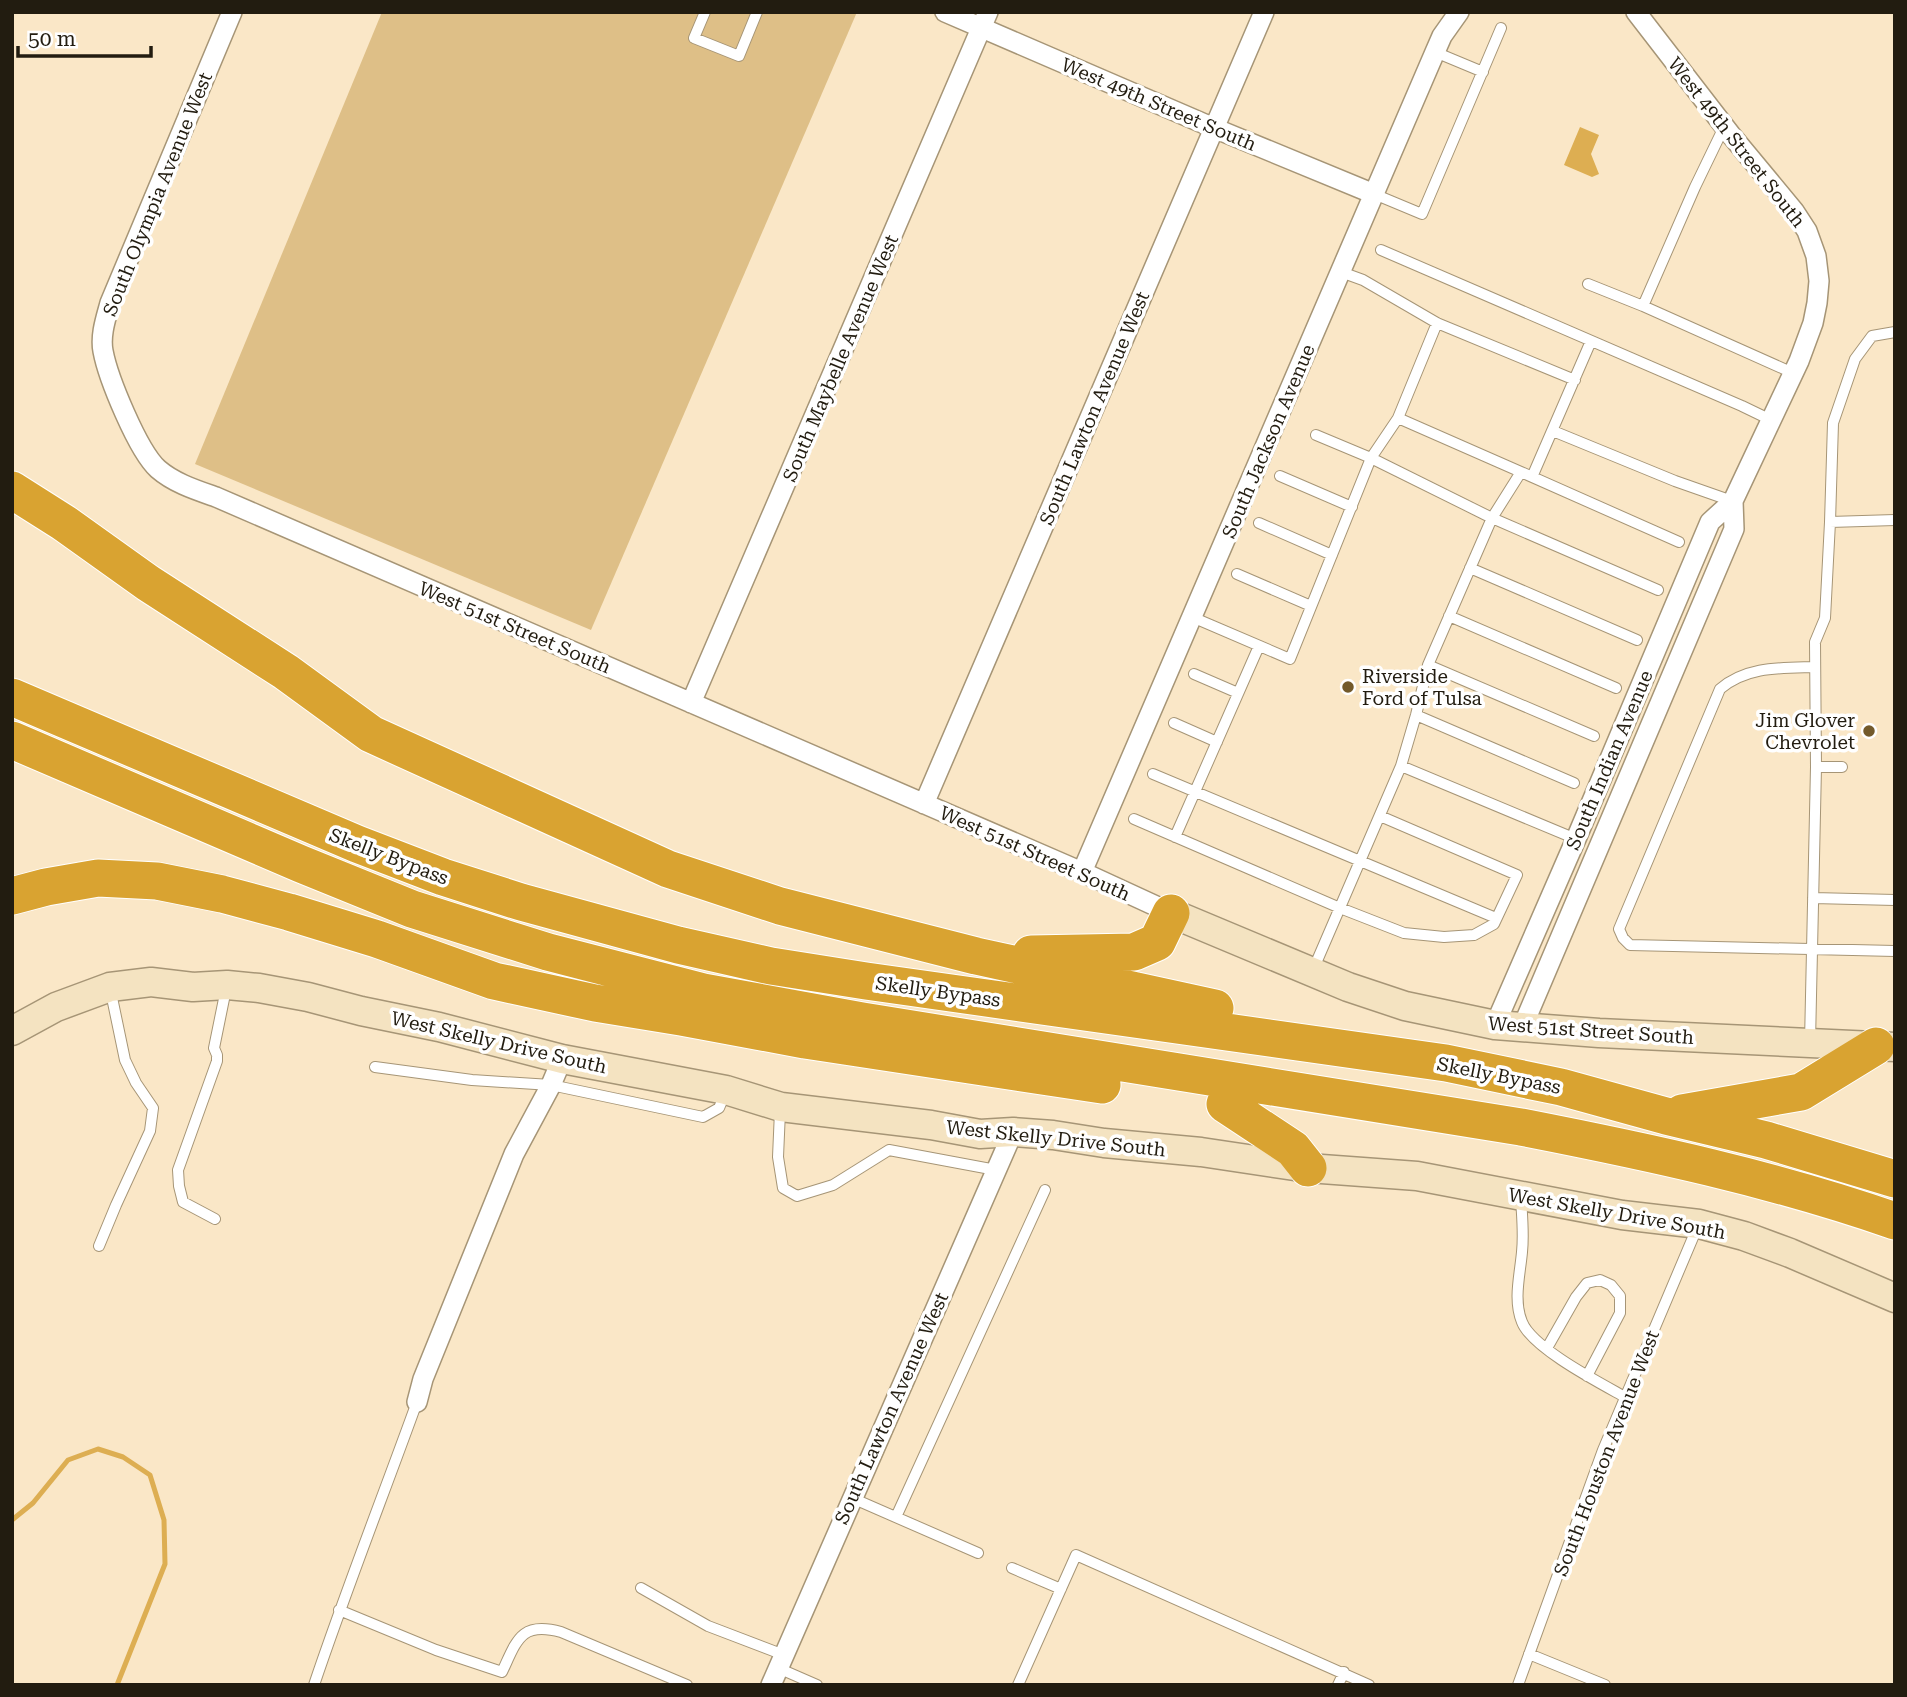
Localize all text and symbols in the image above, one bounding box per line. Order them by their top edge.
scale bar [18,14,150,58]
text: 50 m [28,27,76,51]
street label: West 49th Street South [1058,53,1260,156]
street label: West 49th Street South [1663,53,1810,232]
street label: South Olympia Avenue West [98,69,217,319]
street label: South Maybelle Avenue West [778,231,903,485]
street label: South Lawton Avenue West [1035,288,1154,528]
street label: South Jackson Avenue [1217,341,1320,542]
street label: West 51st Street South [415,577,614,678]
place label: Riverside Ford of Tulsa [1362,665,1483,710]
street label: South Indian Avenue [1561,667,1658,853]
marker: Riverside Ford of Tulsa [1340,679,1356,695]
place label: Jim Glover Chevrolet [1755,709,1855,754]
marker: Jim Glover Chevrolet [1861,723,1877,739]
street label: West 51st Street South [936,801,1134,906]
street label: Skelly Bypass [326,823,452,890]
street label: Skelly Bypass [874,971,1002,1012]
street label: West Skelly Drive South [389,1006,609,1079]
street label: West 51st Street South [1487,1012,1695,1049]
street label: Skelly Bypass [1435,1052,1563,1099]
street label: West Skelly Drive South [945,1116,1167,1161]
street label: West Skelly Drive South [1506,1183,1728,1244]
street label: South Lawton Avenue West [830,1289,953,1528]
street label: South Houston Avenue West [1549,1327,1664,1579]

